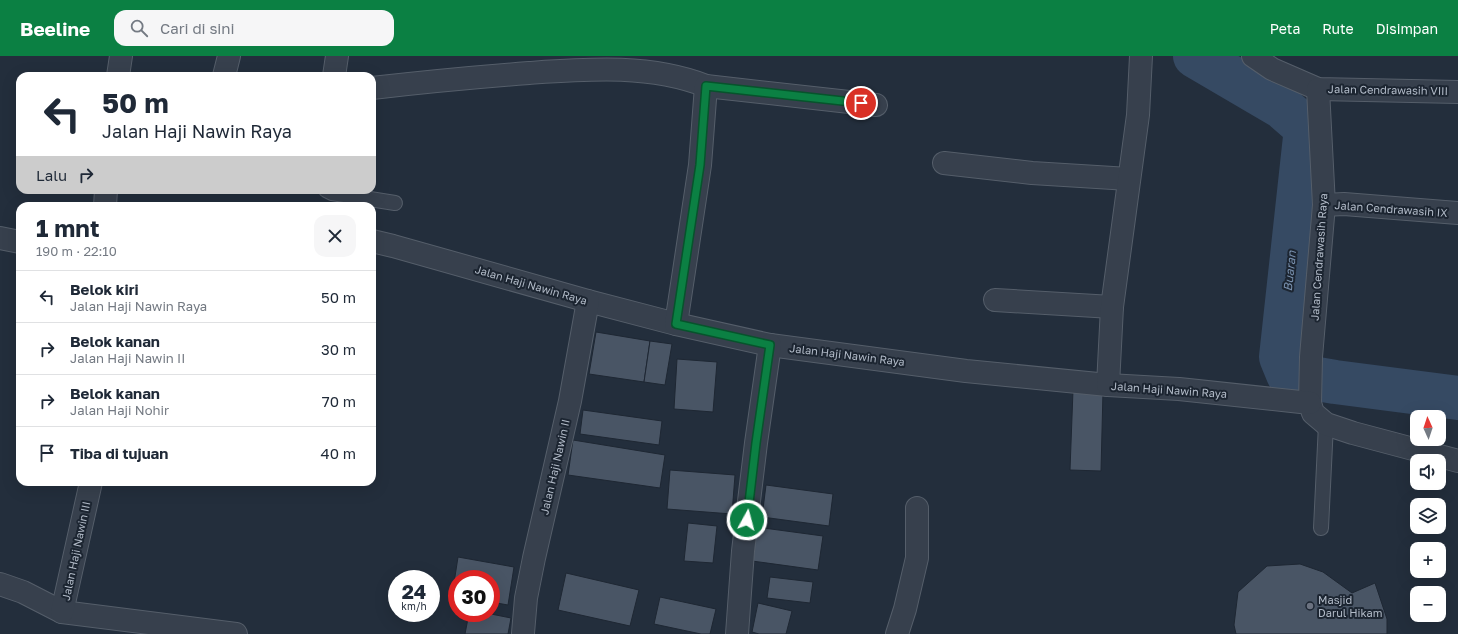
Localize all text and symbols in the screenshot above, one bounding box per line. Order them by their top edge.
search box [114,10,394,46]
text: Beeline [20,17,90,40]
icon: search [128,17,150,39]
text: Cari di sini [160,19,235,37]
text: Peta [1270,20,1300,37]
text: Rute [1322,20,1354,37]
text: Disimpan [1376,20,1438,37]
street label: Jalan Cendrawasih VIII [1328,82,1448,97]
text: 50 m [102,86,169,119]
pin [844,86,878,120]
icon: left [36,88,88,140]
icon: arrive [850,92,872,114]
text: Jalan Haji Nawin Raya [102,120,292,142]
icon: right [75,164,97,186]
text: Lalu [36,166,67,184]
street label: Jalan Cendrawasih Raya [1308,193,1329,321]
street label: Jalan Cendrawasih IX [1334,198,1448,219]
text: 1 mnt [36,213,99,242]
button: close [314,215,356,257]
text: 190 m · 22:10 [36,243,117,259]
water label: Buaran [1280,249,1299,292]
street label: Jalan Haji Nawin Raya [474,262,589,307]
text: Belok kiri [70,280,139,298]
icon: left [36,286,58,308]
text: 50 m [321,288,356,306]
text: Jalan Haji Nawin Raya [70,298,207,314]
text: Belok kanan [70,332,160,350]
icon: right [36,338,58,360]
text: 30 m [321,340,356,358]
street label: Jalan Haji Nawin Raya [789,341,905,368]
text: Jalan Haji Nawin II [70,350,185,366]
street label: Jalan Haji Nawin Raya [1111,379,1227,400]
text: Belok kanan [70,384,160,402]
icon: right [36,390,58,412]
text: 70 m [322,392,356,410]
text: Jalan Haji Nohir [70,402,169,418]
north arrow [1410,410,1446,446]
map controls [1410,410,1446,622]
street label: Jalan Haji Nawin II [537,418,572,516]
icon: arrive [36,442,58,464]
text: Tiba di tujuan [70,444,168,462]
text: 40 m [321,444,356,462]
button: sound [1410,454,1446,490]
button: layers [1410,498,1446,534]
position arrow [726,499,768,541]
street label: Jalan Haji Nawin III [59,500,92,602]
button: + [1410,542,1446,578]
speed limit sign: 30 [448,570,500,622]
text: 24 [402,579,426,603]
button: − [1410,586,1446,622]
place label: Masjid Darul Hikam [1318,593,1383,619]
text: km/h [401,600,427,612]
marker: Masjid Darul Hikam [1305,601,1315,611]

